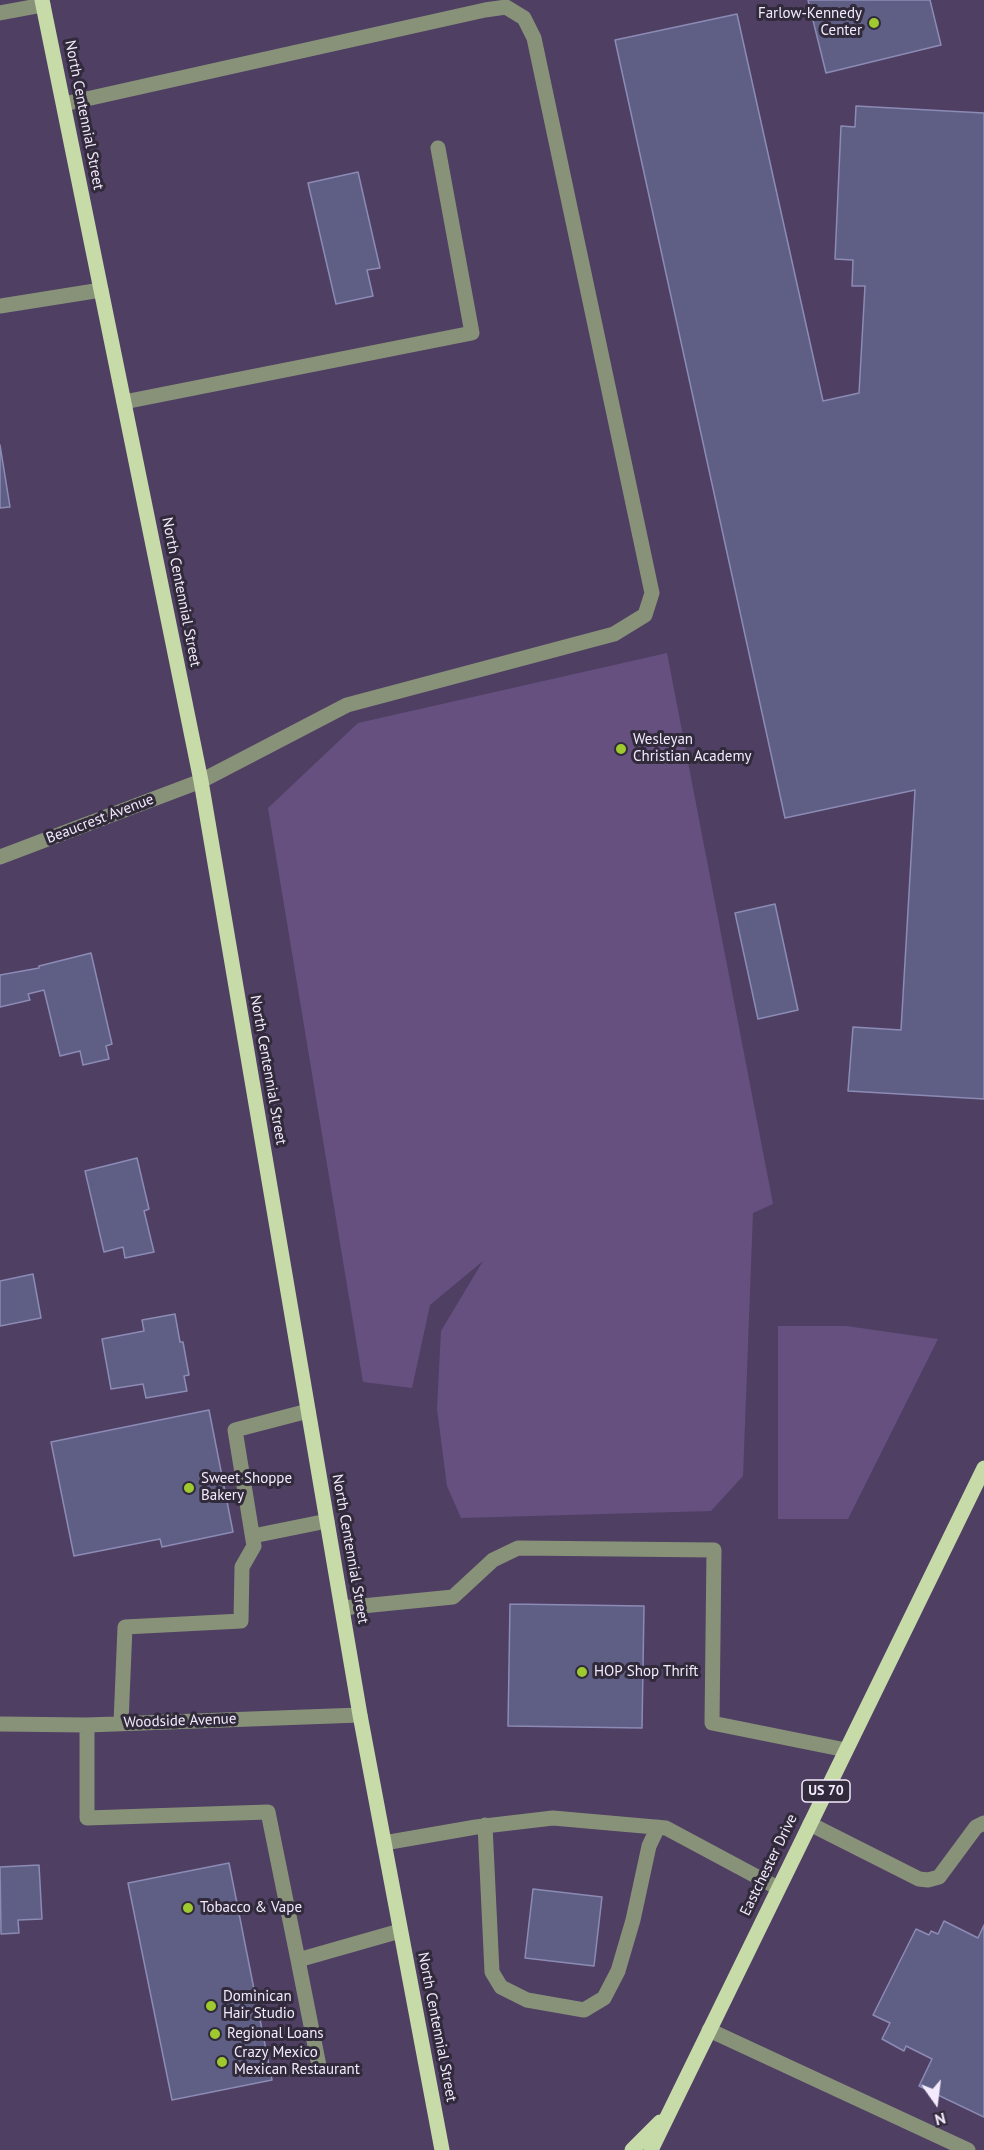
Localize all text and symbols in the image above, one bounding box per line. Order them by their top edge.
place label: Farlow-Kennedy Center [758,5,862,40]
marker: Farlow-Kennedy Center [867,16,881,30]
street label: North Centennial Street [61,39,107,191]
street label: North Centennial Street [158,516,204,668]
place label: Wesleyan Christian Academy [633,731,752,766]
marker: Wesleyan Christian Academy [614,742,628,756]
street label: Beaucrest Avenue [44,790,156,848]
street label: North Centennial Street [246,994,290,1146]
place label: Sweet Shoppe Bakery [201,1470,292,1505]
street label: North Centennial Street [328,1473,372,1625]
marker: Sweet Shoppe Bakery [182,1481,196,1495]
place label: HOP Shop Thrift [594,1663,698,1681]
marker: HOP Shop Thrift [575,1665,589,1679]
street label: Woodside Avenue [123,1710,237,1732]
road number: US 70 [802,1780,850,1802]
street label: Eastchester Drive [737,1811,801,1919]
place label: Tobacco & Vape [200,1899,302,1917]
marker: Tobacco & Vape [181,1901,195,1915]
street label: North Centennial Street [414,1951,460,2103]
place label: Dominican Hair Studio [223,1988,295,2023]
marker: Dominican Hair Studio [204,1999,218,2013]
place label: Regional Loans [227,2025,324,2043]
marker: Regional Loans [208,2027,222,2041]
place label: Crazy Mexico Mexican Restaurant [234,2044,360,2079]
marker: Crazy Mexico Mexican Restaurant [215,2055,229,2069]
north arrow [906,2072,966,2132]
text: N [933,2108,948,2130]

